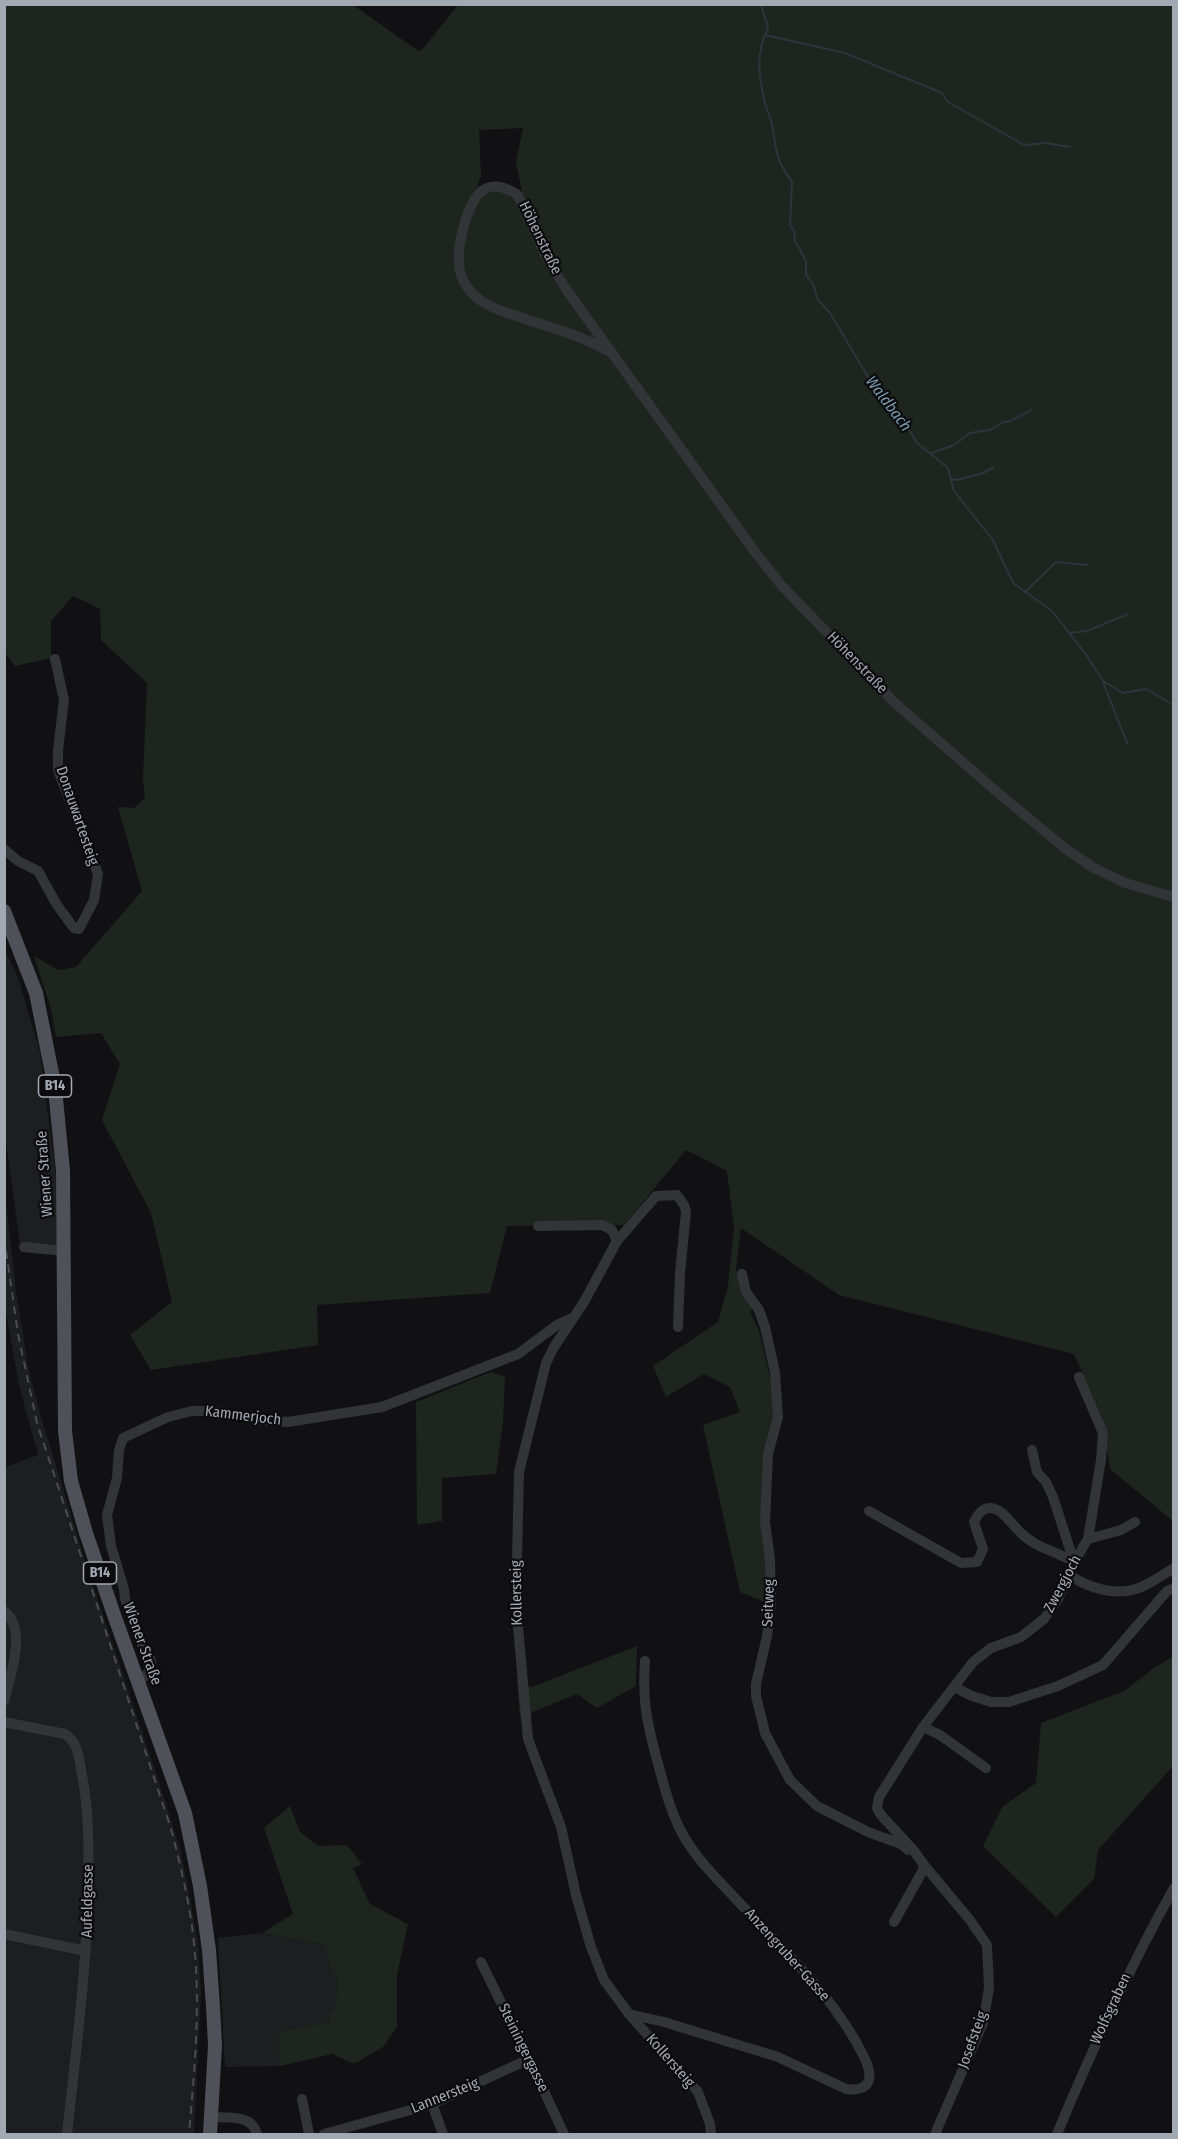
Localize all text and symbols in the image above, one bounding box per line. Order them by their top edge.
street label: Höhenstraße [515,199,565,277]
water label: Waldbach [861,372,915,436]
street label: Höhenstraße [823,628,891,698]
street label: Donauwartesteig [52,764,102,868]
road number: B14 [38,1075,72,1097]
street label: Wiener Straße [33,1130,57,1218]
street label: Kammerjoch [204,1402,282,1430]
street label: Zwergjoch [1040,1552,1086,1616]
street label: Kollersteig [507,1560,527,1626]
road number: B14 [84,1562,116,1584]
street label: Seitweg [759,1579,779,1627]
street label: Wiener Straße [119,1600,165,1688]
street label: Aufeldgasse [78,1864,98,1938]
street label: Anzengruber-Gasse [741,1905,833,2005]
street label: Wolfsgraben [1087,1971,1135,2047]
street label: Steiningergasse [494,2001,552,2095]
street label: Josefsteig [954,2009,992,2071]
street label: Kollersteig [642,2030,698,2092]
street label: Lannersteig [409,2074,481,2118]

